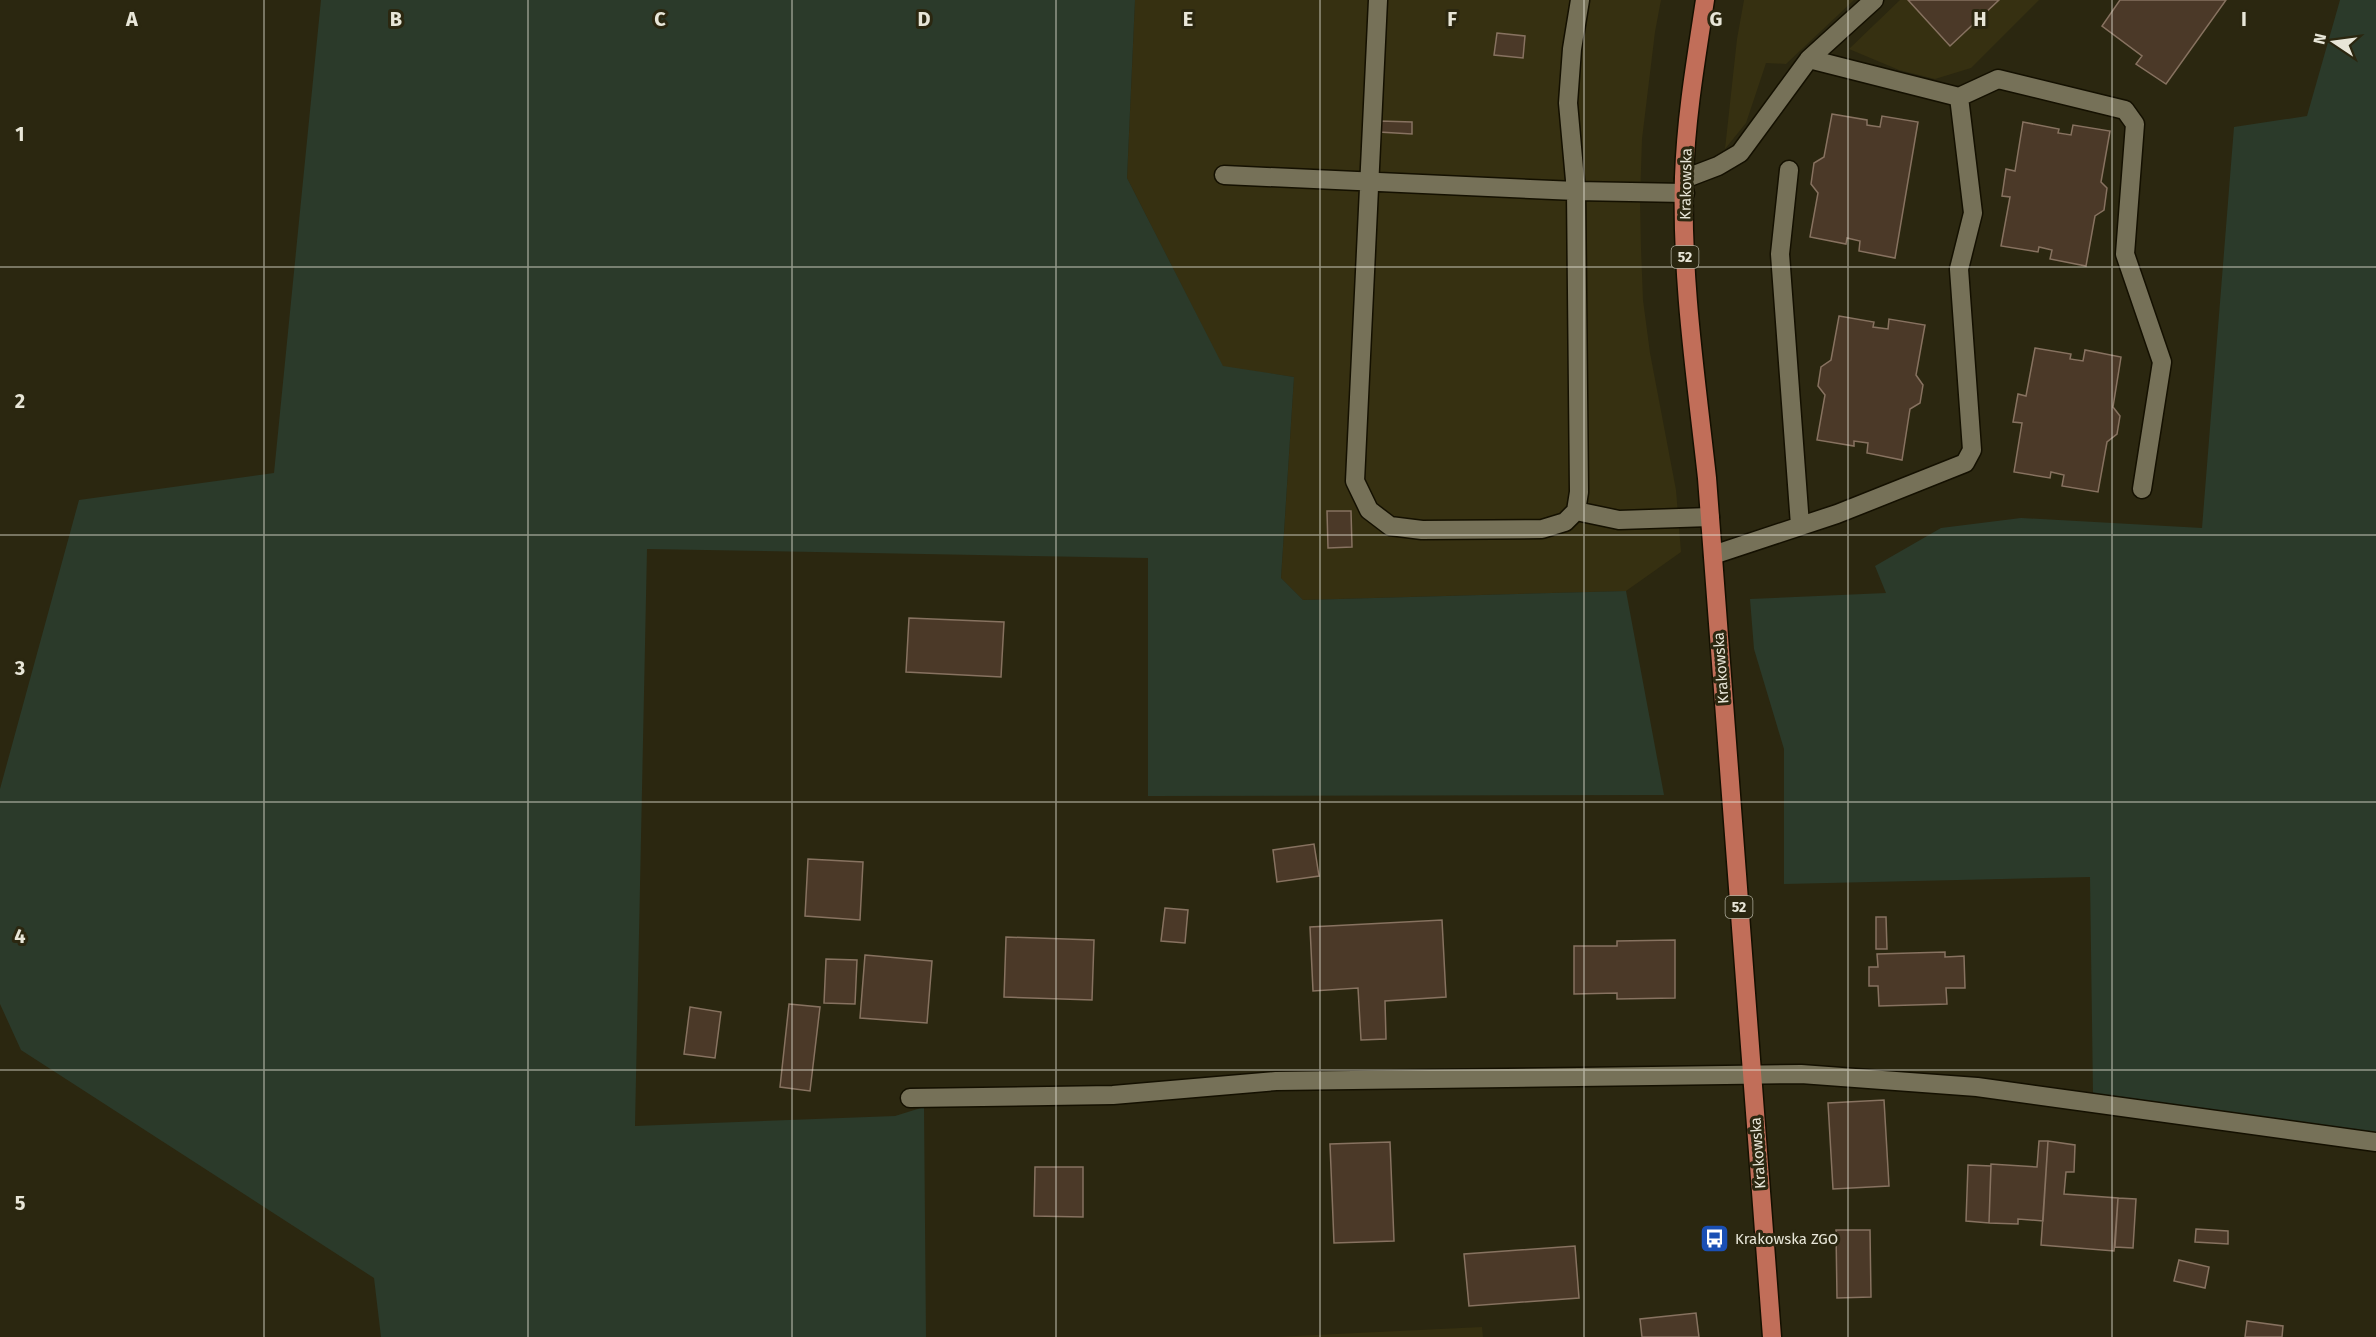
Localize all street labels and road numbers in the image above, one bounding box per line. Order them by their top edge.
street label: Krakowska [1676,148,1696,220]
road number: 52 [1672,246,1698,268]
street label: Krakowska [1710,631,1732,705]
road number: 52 [1726,896,1752,918]
street label: Krakowska [1747,1116,1769,1190]

